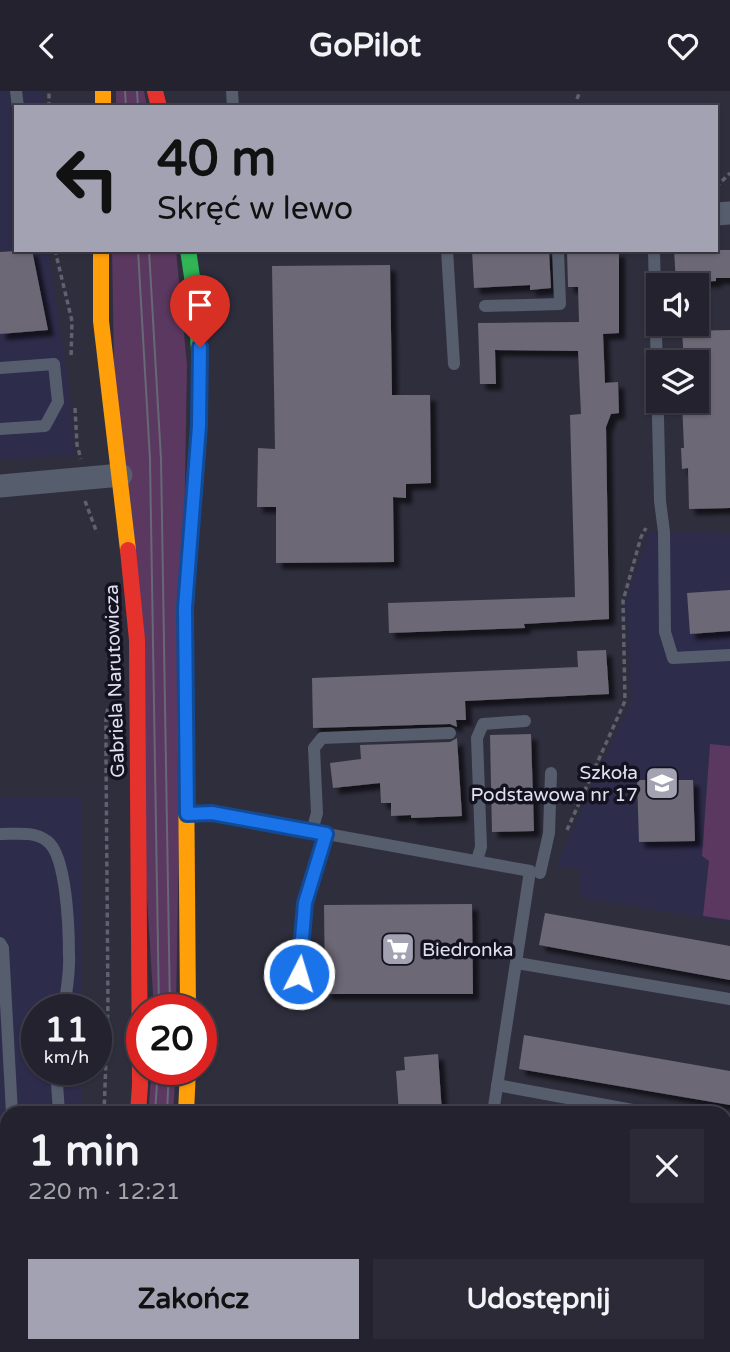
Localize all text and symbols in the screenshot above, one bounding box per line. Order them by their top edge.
icon: back [28,27,66,65]
text: GoPilot [309,27,421,65]
icon: heart [664,27,702,65]
text: 40 m [157,130,276,189]
icon: left [42,133,133,224]
text: Skręć w lewo [157,190,353,228]
map controls [646,273,709,413]
button: sound [646,273,709,336]
pin [170,275,230,347]
icon: arrive [181,286,219,324]
button: layers [646,350,709,413]
street label: Gabriela Narutowicza [101,584,129,778]
place label: Szkoła Podstawowa nr 17 [471,762,638,806]
school or university icon: Szkoła Podstawowa nr 17 [643,764,681,802]
supermarket icon: Biedronka [379,930,417,968]
position arrow [262,937,336,1011]
place label: Biedronka [422,939,513,961]
speed limit sign: 20 [126,994,217,1085]
text: 11 [45,1009,88,1051]
text: km/h [44,1046,89,1068]
text: 1 min [28,1126,140,1177]
button: close [630,1129,704,1203]
text: 220 m · 12:21 [28,1178,180,1206]
button: Zakończ [28,1259,359,1339]
button: Udostępnij [373,1259,704,1339]

